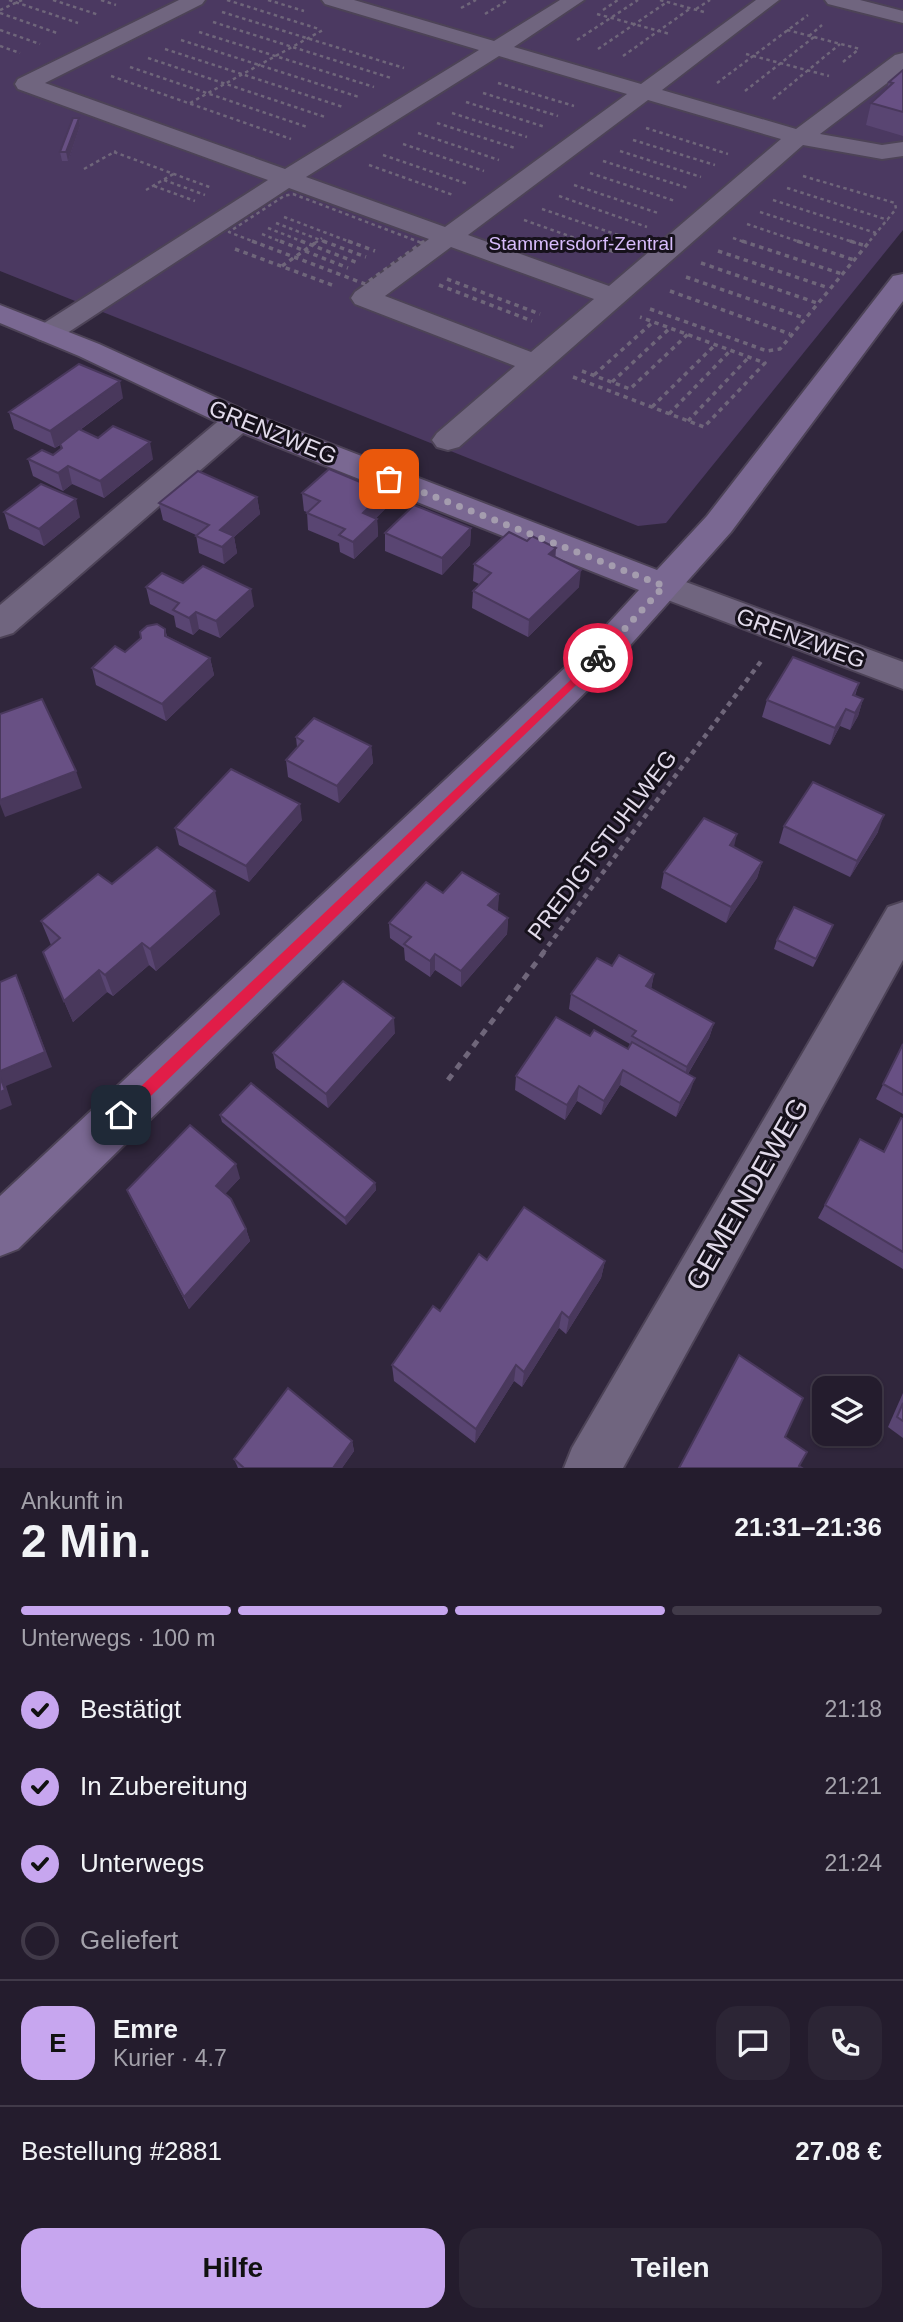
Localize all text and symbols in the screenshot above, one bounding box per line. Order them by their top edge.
park label: Stammersdorf-Zentral [489,233,673,254]
street label: GRENZWEG [205,395,341,469]
pin [359,449,419,509]
icon: bag [370,460,408,498]
street label: GRENZWEG [733,603,869,673]
courier [563,623,633,693]
icon: bike [579,639,617,677]
street label: PREDIGTSTUHLWEG [522,745,682,945]
pin [91,1085,151,1145]
street label: GEMEINDEWEG [680,1093,814,1295]
icon: home [102,1096,140,1134]
map controls [812,1376,882,1446]
button: layers [812,1376,882,1446]
text: Ankunft in [21,1488,123,1514]
text: 21:31–21:36 [735,1512,882,1542]
text: 2 Min. [21,1515,151,1567]
text: Unterwegs · 100 m [21,1625,215,1651]
icon: check [21,1691,59,1729]
text: Bestätigt [80,1694,181,1724]
text: 21:18 [824,1696,882,1722]
icon: check [21,1768,59,1806]
text: In Zubereitung [80,1771,248,1801]
text: 21:21 [824,1773,882,1799]
icon: check [21,1845,59,1883]
text: Unterwegs [80,1848,204,1878]
text: 21:24 [824,1850,882,1876]
text: Geliefert [80,1925,178,1955]
button: chat [716,2006,790,2080]
button: phone [808,2006,882,2080]
text: Emre [113,2014,178,2044]
text: E [49,2028,67,2058]
text: Kurier · 4.7 [113,2045,227,2071]
text: Bestellung #2881 [21,2136,222,2166]
text: 27.08 € [795,2136,882,2166]
button: Hilfe [21,2228,445,2308]
button: Teilen [459,2228,882,2308]

